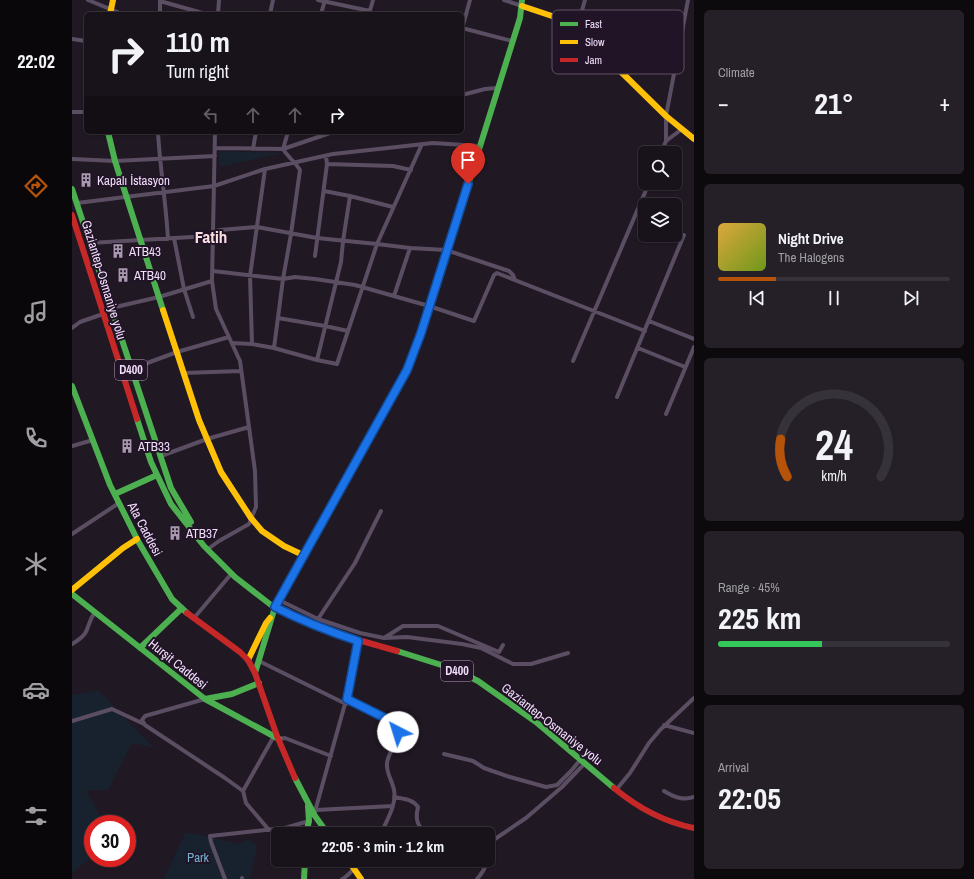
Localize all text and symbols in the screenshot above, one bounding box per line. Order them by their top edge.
legend [552,10,684,74]
text: Fast [585,17,603,31]
text: 110 m [166,23,230,61]
icon: right [100,28,152,80]
text: Slow [585,35,605,49]
text: 22:02 [17,49,55,74]
text: Jam [585,53,602,67]
text: Turn right [166,59,229,84]
text: Climate [718,64,755,81]
text: 21° [814,83,854,123]
text: − [718,88,729,118]
text: + [939,88,950,118]
icon: left [200,104,222,126]
icon: ahead [242,104,264,126]
icon: ahead [284,104,306,126]
icon: right [326,104,348,126]
pin [451,143,485,184]
map controls [638,146,682,242]
button: search [638,146,682,190]
icon: arrive [457,149,479,171]
icon: directions [22,172,50,200]
building icon: Kapalı İstasyon [78,172,94,188]
place label: Kapalı İstasyon [97,172,170,189]
button: layers [638,198,682,242]
street label: Gaziantep-Osmaniye yolu [78,218,130,342]
district label: Fatih [195,225,227,248]
text: Night Drive [778,228,844,249]
building icon: ATB43 [110,243,126,259]
place label: ATB43 [128,243,161,260]
text: The Halogens [778,249,844,266]
building icon: ATB40 [115,267,131,283]
place label: ATB40 [133,267,166,284]
icon: previous [746,287,768,309]
icon: pause [823,287,845,309]
icon: next [900,287,922,309]
icon: music [22,298,50,326]
road number: D400 [115,360,147,380]
text: 24 [815,417,853,473]
icon: phone [22,424,50,452]
building icon: ATB33 [119,438,135,454]
place label: ATB33 [137,438,170,455]
text: km/h [821,466,847,485]
street label: Ata Caddesi [123,498,166,559]
building icon: ATB37 [167,525,183,541]
place label: ATB37 [185,525,218,542]
icon: climate [22,550,50,578]
text: Range · 45% [718,579,780,596]
text: 225 km [718,598,801,638]
street label: Hurşit Caddesi [145,635,211,693]
road number: D400 [441,661,473,681]
icon: car [22,676,50,704]
street label: Gaziantep-Osmaniye yolu [498,679,606,769]
position arrow [377,711,419,753]
text: Arrival [718,759,749,776]
text: 22:05 [718,778,781,818]
icon: filters [22,802,50,830]
speed limit sign: 30 [84,815,136,867]
text: 22:05 · 3 min · 1.2 km [322,836,444,857]
park label: Park [187,849,210,866]

